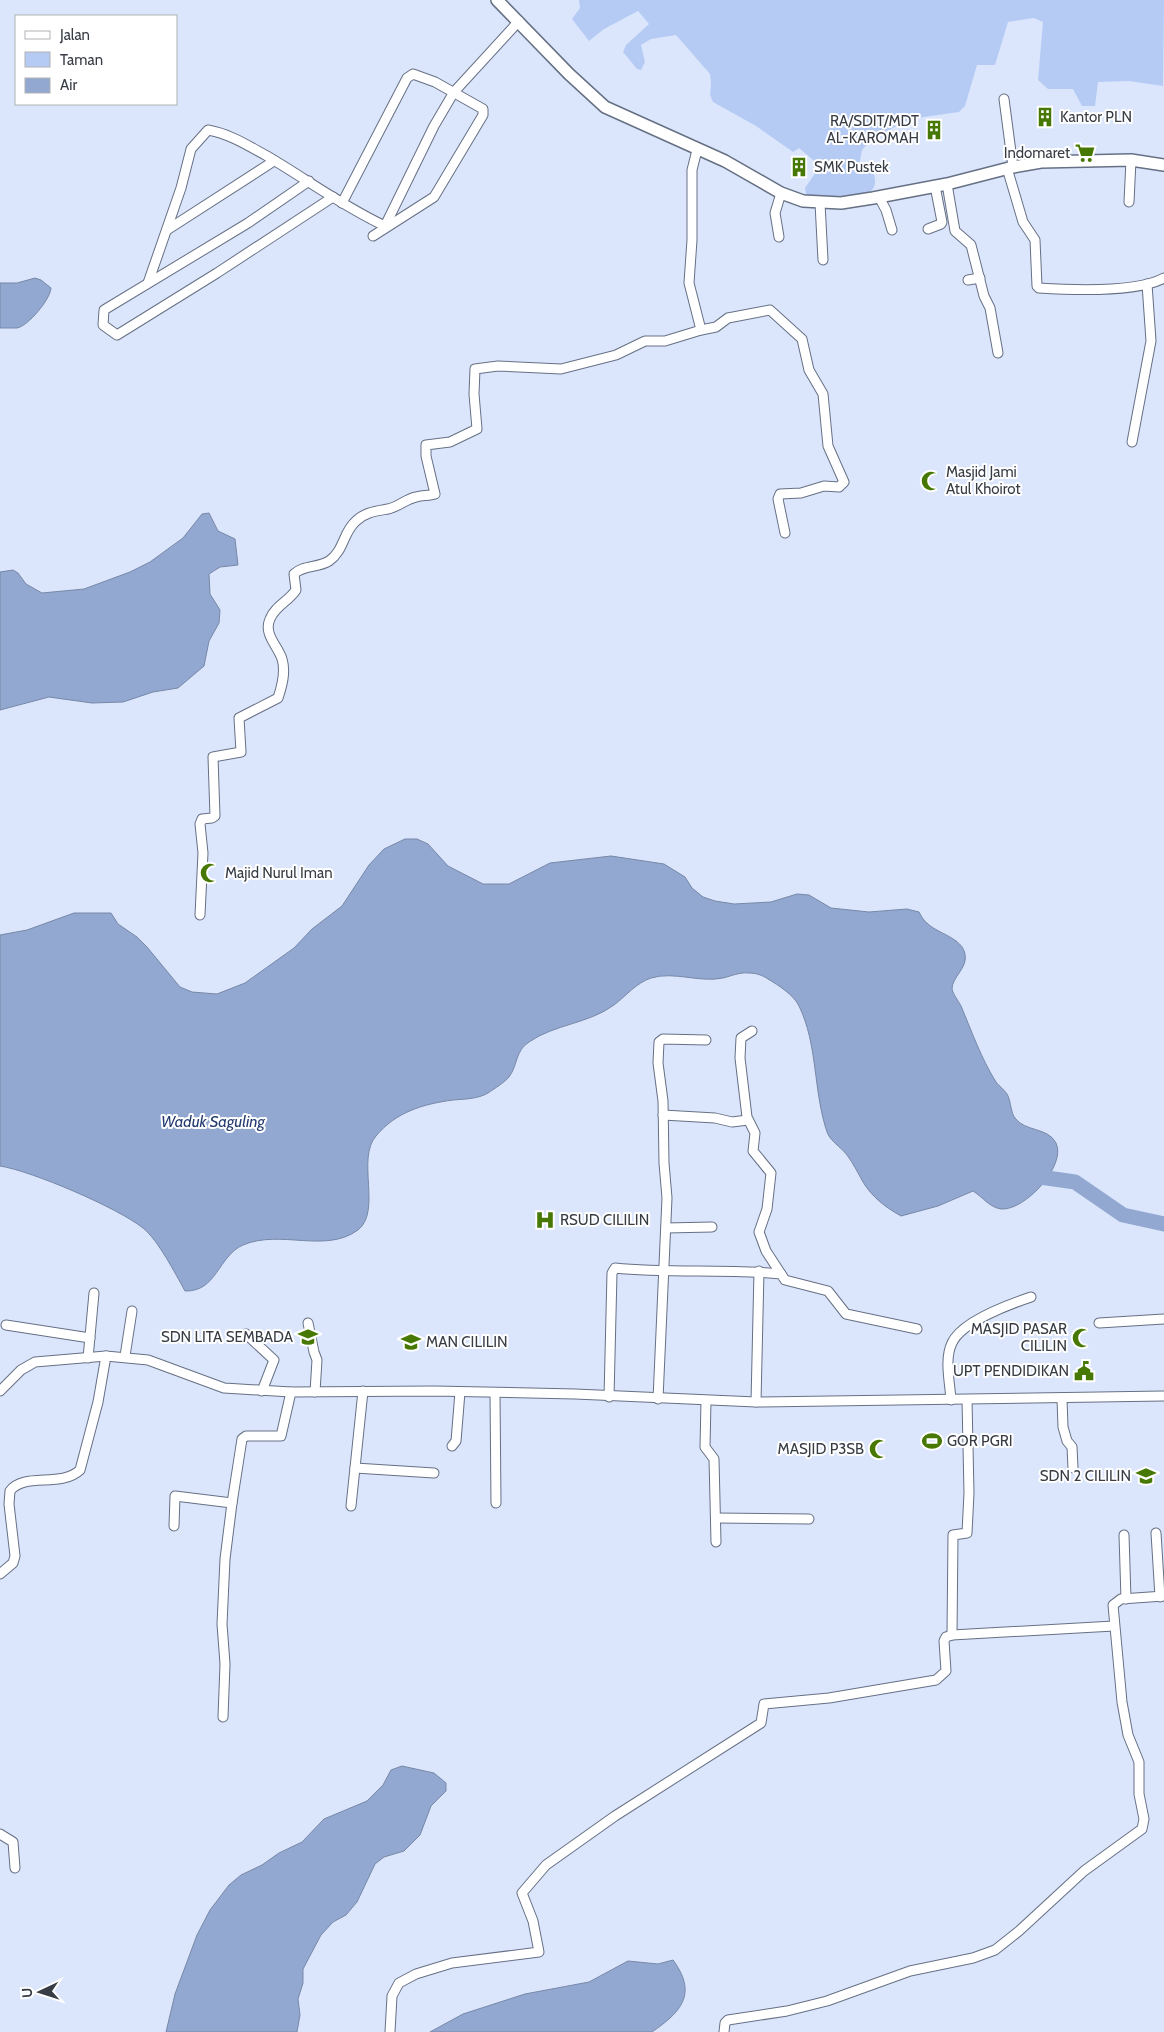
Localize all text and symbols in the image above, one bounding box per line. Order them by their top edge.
legend [15,15,178,105]
text: Jalan [59,26,90,44]
text: Taman [60,51,103,69]
text: Air [60,76,77,94]
building icon: Kantor PLN [1034,106,1056,128]
place label: Kantor PLN [1060,108,1132,126]
place label: RA/SDIT/MDT AL-KAROMAH [827,112,919,147]
building icon: RA/SDIT/MDT AL-KAROMAH [923,119,945,141]
supermarket icon: Indomaret [1074,142,1096,164]
place label: Indomaret [1004,144,1070,162]
building icon: SMK Pustek [788,156,810,178]
place label: SMK Pustek [814,158,889,176]
place label: Masjid Jami Atul Khoirot [946,463,1020,498]
mosque icon: Masjid Jami Atul Khoirot [920,470,942,492]
mosque icon: Majid Nurul Iman [199,862,221,884]
place label: Majid Nurul Iman [225,864,333,882]
water label: Waduk Saguling [161,1112,266,1131]
hospital icon: RSUD CILILIN [534,1209,556,1231]
place label: RSUD CILILIN [560,1211,649,1229]
place label: MASJID PASAR CILILIN [971,1320,1067,1355]
school or university icon: SDN LITA SEMBADA [297,1326,319,1348]
mosque icon: MASJID PASAR CILILIN [1071,1327,1093,1349]
place label: SDN LITA SEMBADA [161,1328,294,1346]
school or university icon: MAN CILILIN [400,1331,422,1353]
place label: MAN CILILIN [426,1333,508,1351]
public building icon: UPT PENDIDIKAN [1073,1360,1095,1382]
place label: UPT PENDIDIKAN [953,1362,1069,1380]
sports icon: GOR PGRI [921,1430,943,1452]
place label: GOR PGRI [947,1432,1013,1450]
mosque icon: MASJID P3SB [868,1438,890,1460]
place label: MASJID P3SB [778,1440,864,1458]
school or university icon: SDN 2 CILILIN [1135,1465,1157,1487]
place label: SDN 2 CILILIN [1040,1467,1131,1485]
north arrow [15,1967,65,2017]
text: U [18,1987,36,1999]

